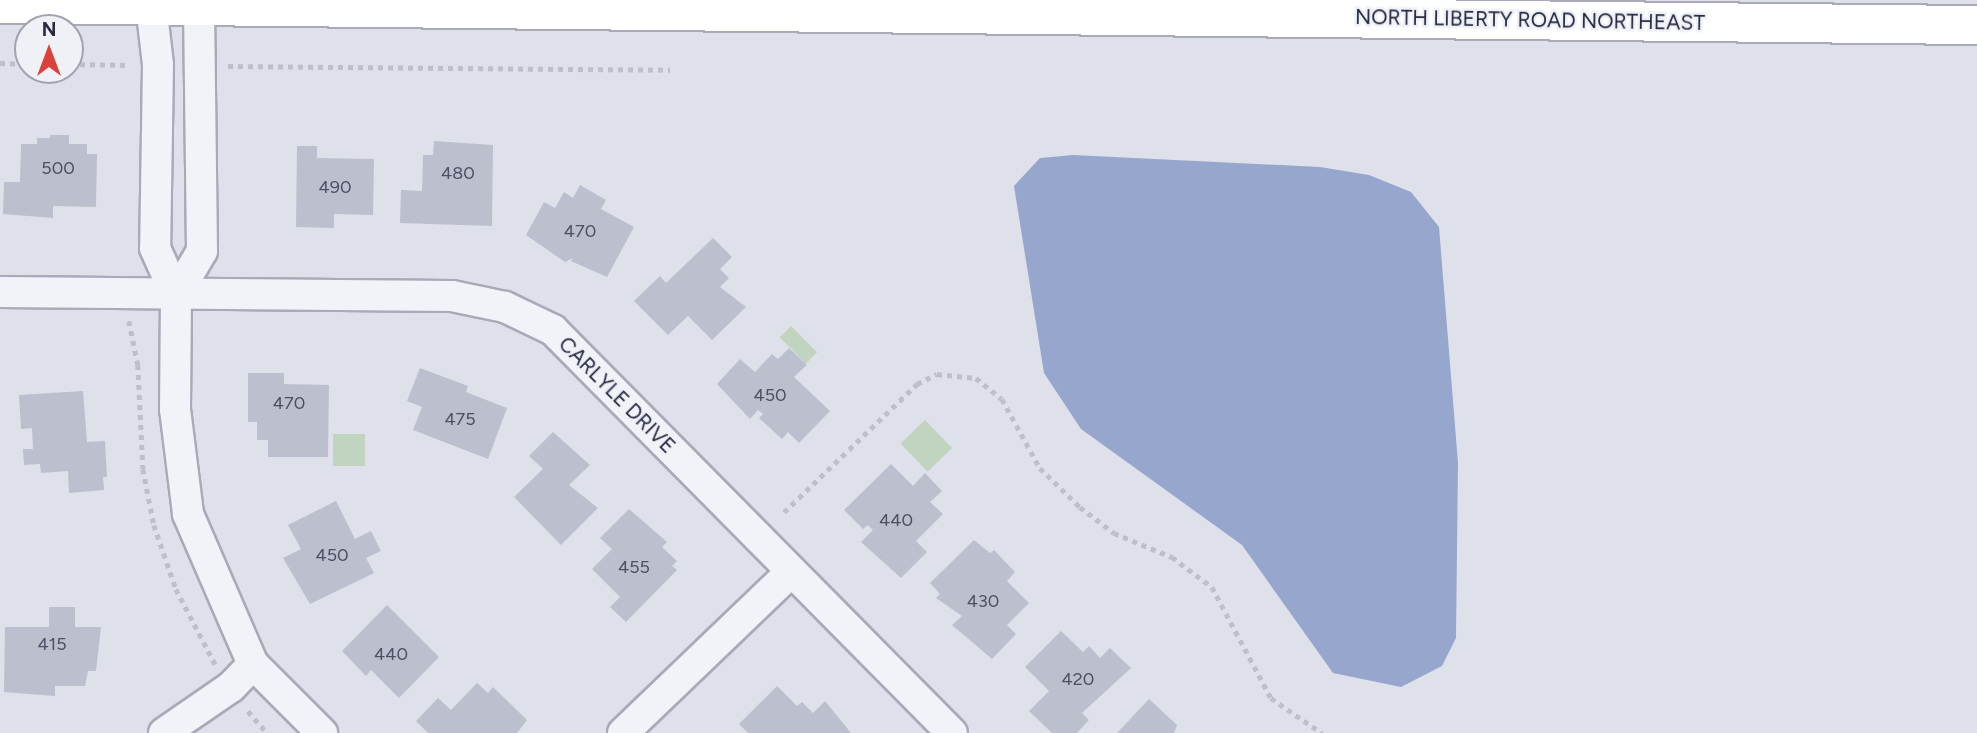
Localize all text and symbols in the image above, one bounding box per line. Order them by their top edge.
street label: NORTH LIBERTY ROAD NORTHEAST [1355,4,1705,36]
north arrow [14,14,84,84]
text: N [42,18,56,41]
house number: 500 [41,157,75,179]
house number: 480 [441,162,475,184]
house number: 490 [319,176,351,198]
house number: 470 [564,220,596,242]
street label: CARLYLE DRIVE [553,331,681,459]
house number: 450 [753,384,787,406]
house number: 470 [273,392,305,414]
house number: 475 [444,408,476,430]
house number: 440 [879,509,913,531]
house number: 450 [315,544,349,566]
house number: 455 [618,556,650,578]
house number: 430 [967,590,999,612]
house number: 415 [38,633,66,655]
house number: 440 [374,643,408,665]
house number: 420 [1062,668,1094,690]

